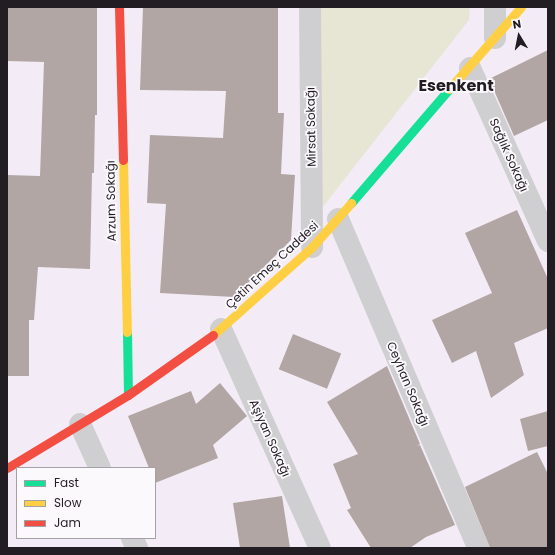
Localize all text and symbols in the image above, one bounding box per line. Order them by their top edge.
north arrow [499,16,539,56]
text: N [511,16,522,33]
district label: Esenkent [418,76,494,96]
street label: Mirsat Sokağı [303,87,319,167]
street label: Sağlık Sokağı [486,116,532,194]
street label: Arzum Sokağı [103,160,119,242]
street label: Çetin Emeç Caddesi [223,218,321,312]
street label: Ceyhan Sokağı [384,340,432,428]
street label: Aşiyan Sokağı [247,397,293,479]
legend [16,467,156,539]
text: Fast [54,474,79,491]
text: Slow [54,494,82,511]
text: Jam [54,514,81,531]

